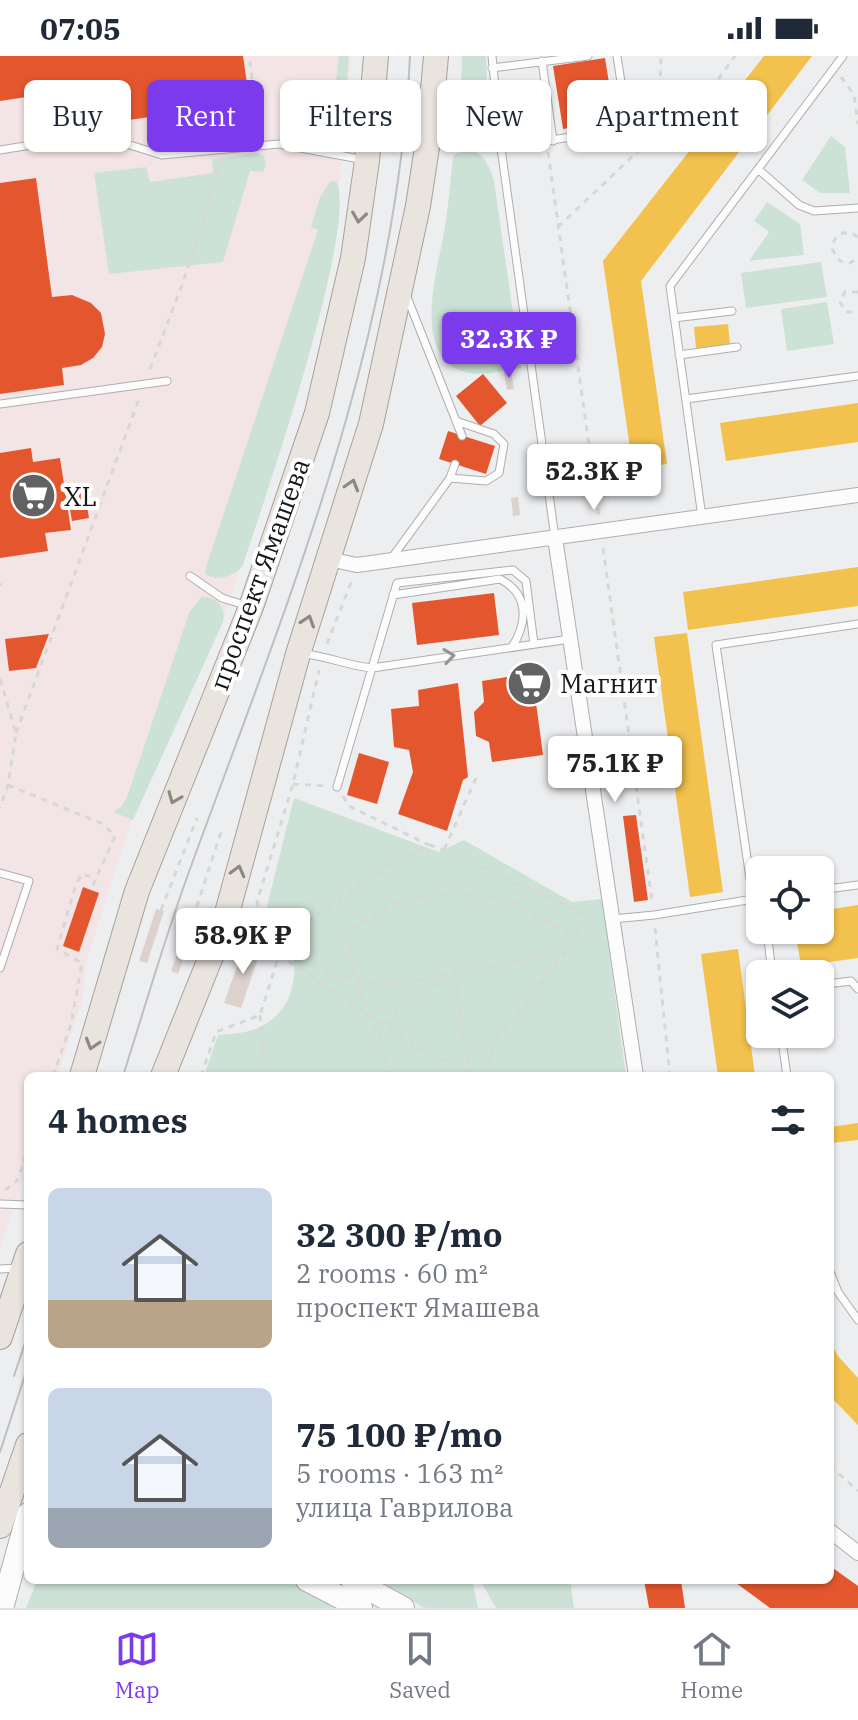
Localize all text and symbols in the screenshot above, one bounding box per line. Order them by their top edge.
text: 07:05 [40,9,121,48]
chip: Buy [24,80,131,152]
chip: Rent [147,80,264,152]
chip: Filters [280,80,421,152]
chip: New [437,80,551,152]
chip: Apartment [567,80,767,152]
one-way arrow [351,210,368,224]
pin: 32.3K ₽ [435,312,583,380]
text: 32.3K ₽ [460,321,558,355]
pin: 52.3K ₽ [520,444,668,512]
street label: проспект Ямашева [201,453,317,695]
text: 52.3K ₽ [545,453,643,487]
supermarket icon: XL [9,472,57,520]
one-way arrow [342,478,358,492]
place label: XL [64,479,97,513]
one-way arrow [299,615,315,629]
one-way arrow [442,649,456,666]
supermarket icon: Магнит [505,659,553,707]
place label: Магнит [560,666,657,700]
pin: 75.1K ₽ [541,736,689,804]
text: 75.1K ₽ [566,745,664,779]
one-way arrow [167,790,184,804]
map controls [746,856,834,1048]
button: locate [746,856,834,944]
one-way arrow [229,865,245,879]
pin: 58.9K ₽ [169,908,317,976]
text: 58.9K ₽ [194,917,292,951]
button: layers [746,960,834,1048]
one-way arrow [85,1037,101,1050]
text: 4 homes [48,1098,188,1142]
icon: filters [766,1098,810,1142]
text: 32 300 ₽/mo [296,1212,503,1256]
icon: home [112,1220,208,1316]
text: 2 rooms · 60 m² [296,1256,488,1290]
text: проспект Ямашева [296,1290,540,1324]
text: 75 100 ₽/mo [296,1412,503,1456]
icon: home [112,1420,208,1516]
text: 5 rooms · 163 m² [296,1456,503,1490]
text: улица Гаврилова [296,1490,514,1524]
tab: Map [115,1627,160,1704]
tab: Saved [389,1627,451,1704]
tab: Home [681,1627,743,1704]

